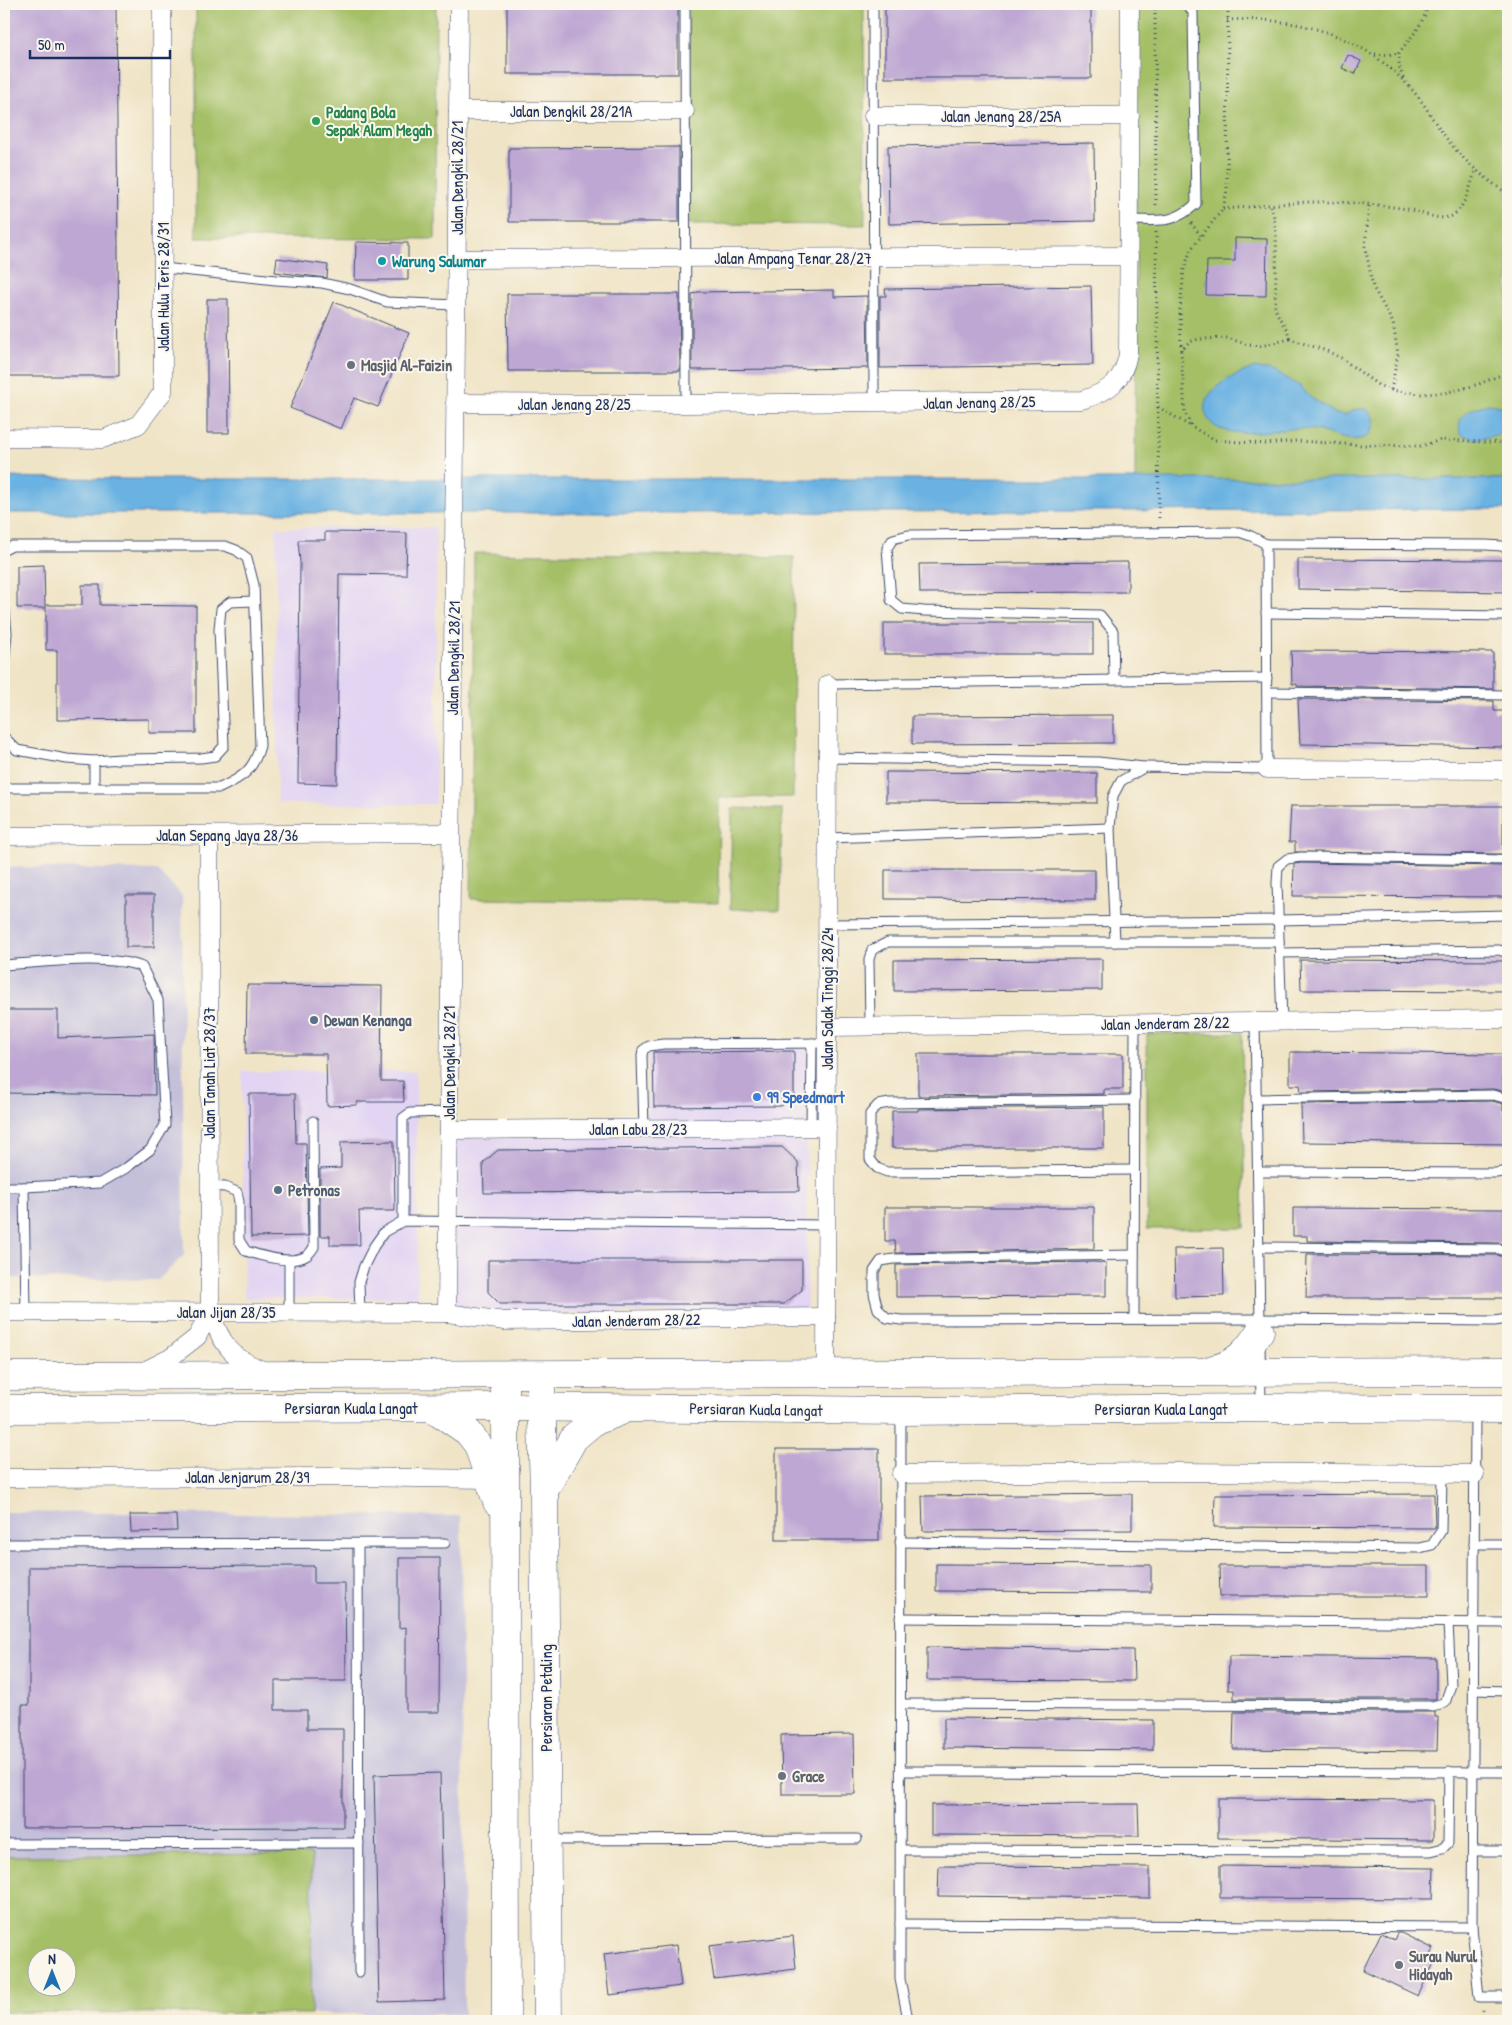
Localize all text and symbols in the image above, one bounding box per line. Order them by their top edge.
scale bar [30,28,170,60]
text: 50 m [38,34,65,55]
street label: Jalan Dengkil 28/21A [510,100,632,122]
place label: Padang Bola Sepak Alam Megah [326,101,432,142]
street label: Jalan Jenang 28/25A [941,105,1062,127]
marker: Padang Bola Sepak Alam Megah [310,115,322,127]
street label: Jalan Dengkil 28/21 [446,121,468,235]
street label: Jalan Hulu Teris 28/31 [152,222,174,352]
street label: Jalan Ampang Tenar 28/27 [714,247,872,269]
place label: Warung Salumar [392,250,487,273]
marker: Warung Salumar [376,255,388,267]
place label: Masjid Al-Faizin [361,354,452,376]
marker: Masjid Al-Faizin [345,359,357,371]
street label: Jalan Jenang 28/25 [922,390,1036,414]
street label: Jalan Jenang 28/25 [518,393,631,415]
street label: Jalan Dengkil 28/21 [441,600,465,715]
street label: Jalan Sepang Jaya 28/36 [156,824,298,846]
street label: Jalan Salak Tinggi 28/24 [816,928,838,1070]
street label: Jalan Dengkil 28/21 [438,1006,460,1120]
street label: Jalan Tanah Liat 28/37 [198,1007,220,1139]
place label: Dewan Kenanga [324,1009,412,1032]
street label: Jalan Jenderam 28/22 [1100,1011,1230,1035]
marker: Dewan Kenanga [308,1014,320,1026]
place label: 99 Speedmart [767,1086,845,1109]
marker: 99 Speedmart [751,1091,763,1103]
street label: Jalan Labu 28/23 [589,1118,687,1140]
place label: Petronas [288,1179,341,1201]
marker: Petronas [272,1184,284,1196]
street label: Jalan Jijan 28/35 [176,1301,276,1323]
street label: Jalan Jenderam 28/22 [571,1308,701,1332]
street label: Persiaran Kuala Langat [284,1397,418,1419]
street label: Persiaran Kuala Langat [689,1397,823,1421]
street label: Persiaran Kuala Langat [1094,1398,1228,1420]
street label: Jalan Jenjarum 28/39 [185,1466,309,1488]
street label: Persiaran Petaling [535,1644,557,1752]
place label: Grace [792,1765,825,1787]
marker: Grace [776,1770,788,1782]
place label: Surau Nurul Hidayah [1409,1945,1478,1986]
north arrow [28,1948,78,1998]
text: N [48,1949,56,1968]
marker: Surau Nurul Hidayah [1393,1959,1405,1971]

